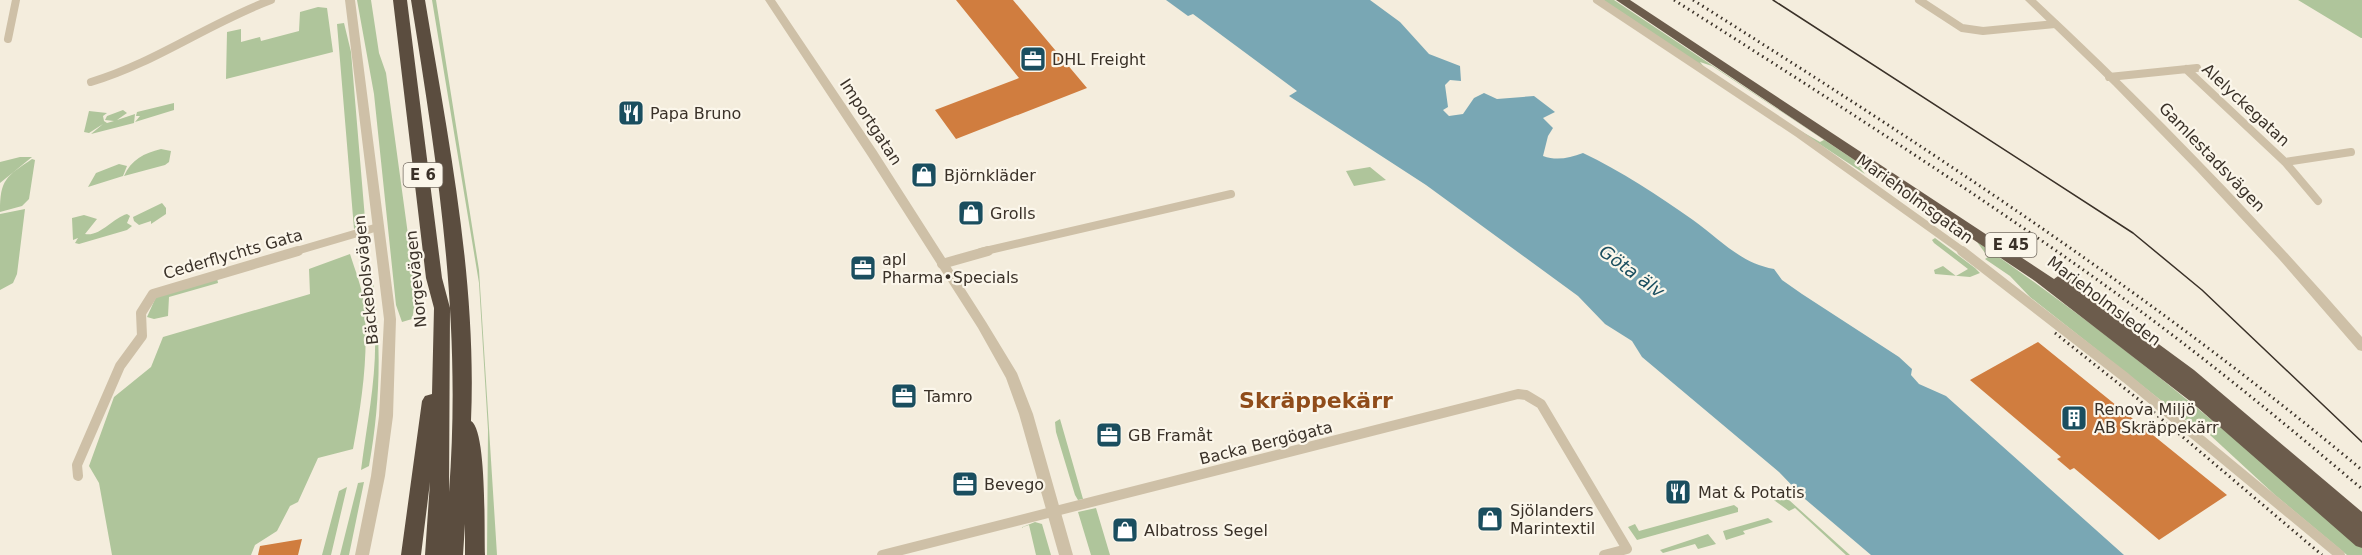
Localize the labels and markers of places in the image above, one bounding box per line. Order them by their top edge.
office icon: DHL Freight [1018,44,1048,74]
place label: DHL Freight [1052,50,1145,69]
restaurant icon: Papa Bruno [616,98,646,128]
place label: Papa Bruno [650,104,741,123]
shop icon: Björnkläder [909,160,939,190]
place label: Björnkläder [944,166,1036,185]
shop icon: Grolls [956,198,986,228]
place label: Grolls [990,204,1036,223]
place label: apl Pharma•Specials [882,250,1019,287]
office icon: apl Pharma•Specials [848,253,878,283]
office icon: Tamro [889,381,919,411]
place label: Tamro [923,387,973,406]
place label: Renova Miljö AB Skräppekärr [2094,400,2219,437]
building icon: Renova Miljö AB Skräppekärr [2059,403,2089,433]
office icon: GB Framåt [1094,420,1124,450]
place label: GB Framåt [1128,426,1213,445]
office icon: Bevego [950,469,980,499]
place label: Bevego [984,475,1044,494]
restaurant icon: Mat & Potatis [1663,477,1693,507]
place label: Mat & Potatis [1698,483,1805,502]
place label: Sjölanders Marintextil [1510,501,1595,538]
shop icon: Sjölanders Marintextil [1475,504,1505,534]
shop icon: Albatross Segel [1110,515,1140,545]
place label: Albatross Segel [1144,521,1268,540]

